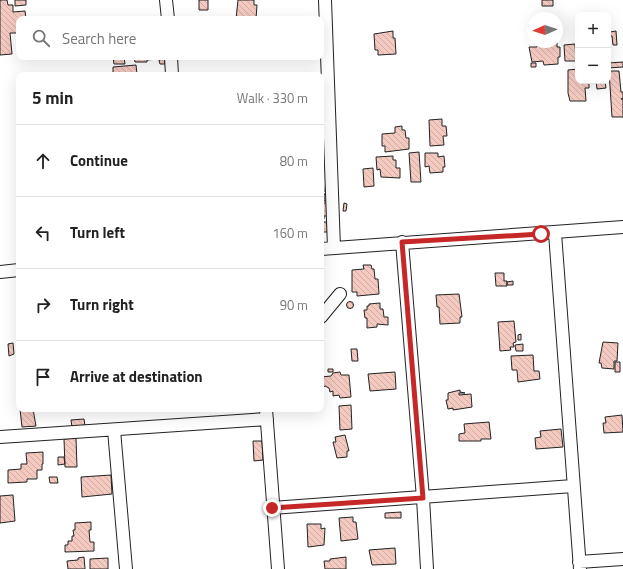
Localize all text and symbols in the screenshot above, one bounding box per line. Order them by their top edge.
north arrow [527,12,563,48]
map controls [575,12,611,84]
button: + [575,12,611,48]
search box [16,16,324,60]
icon: search [30,27,52,49]
text: Search here [62,27,136,50]
button: − [575,48,611,84]
text: 5 min [32,85,73,111]
text: Walk · 330 m [237,88,308,108]
text: Continue [70,149,128,172]
icon: ahead [32,150,54,172]
text: 80 m [280,151,308,171]
text: Turn left [70,221,125,244]
icon: left [32,222,54,244]
text: 160 m [272,223,308,243]
route start [532,225,550,243]
text: Turn right [70,293,134,316]
icon: right [32,294,54,316]
text: 90 m [280,295,308,315]
text: Arrive at destination [70,365,203,388]
icon: arrive [32,366,54,388]
route end [263,499,281,517]

